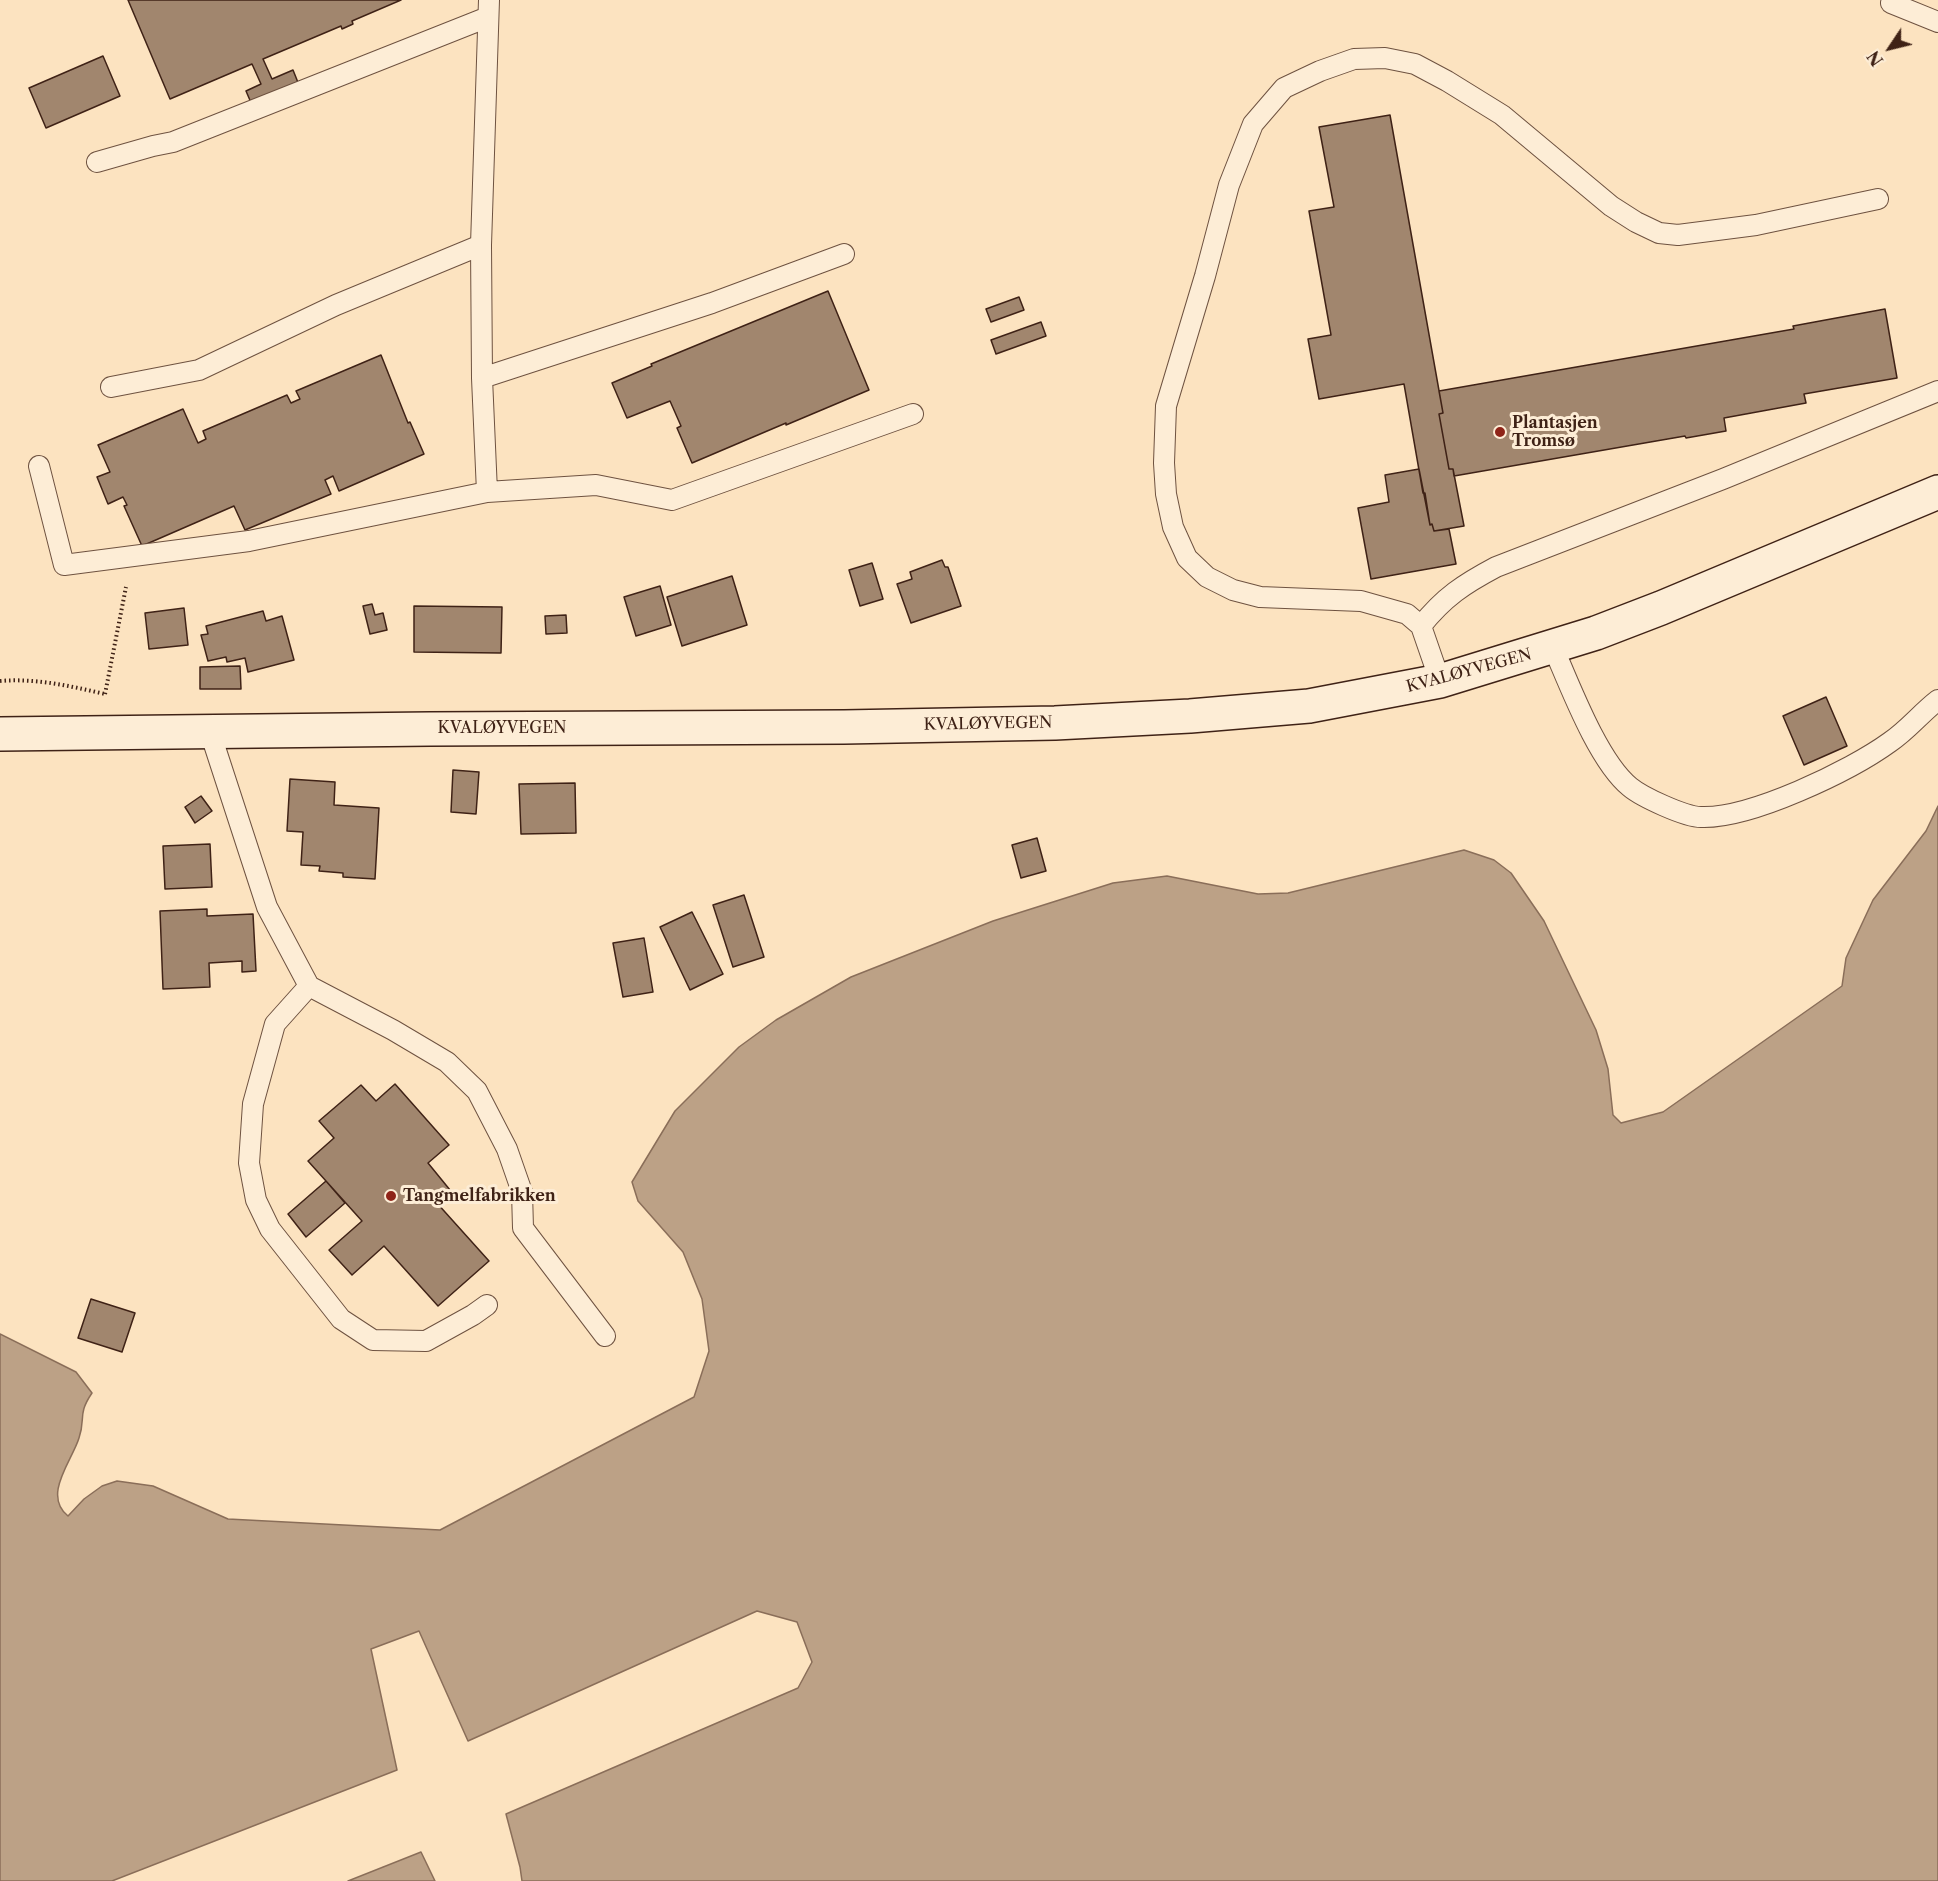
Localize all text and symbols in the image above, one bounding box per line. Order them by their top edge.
north arrow [1860,18,1920,78]
text: N [1863,47,1887,70]
place label: Plantasjen Tromsø [1512,413,1598,451]
marker: Plantasjen Tromsø [1493,425,1507,439]
street label: KVALØYVEGEN [1404,645,1534,697]
street label: KVALØYVEGEN [923,713,1053,735]
street label: KVALØYVEGEN [438,718,566,738]
place label: Tangmelfabrikken [403,1186,556,1206]
marker: Tangmelfabrikken [384,1189,398,1203]

